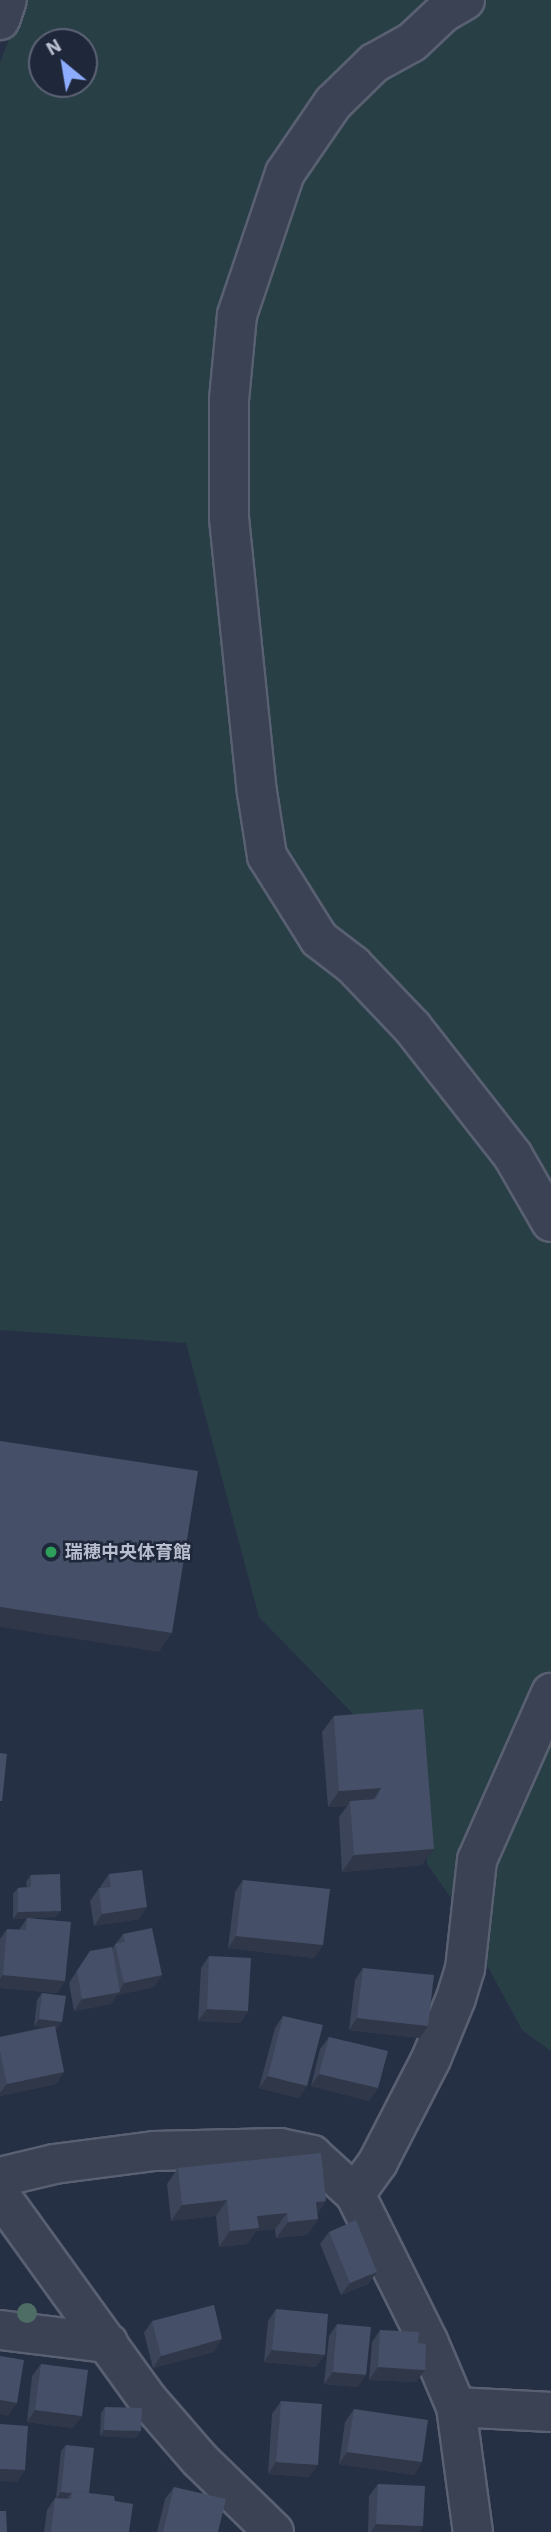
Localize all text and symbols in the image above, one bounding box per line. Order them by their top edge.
north arrow [28,28,98,98]
text: N [42,33,65,60]
place label: 瑞穂中央体育館 [65,1541,191,1563]
marker: 瑞穂中央体育館 [43,1544,59,1560]

